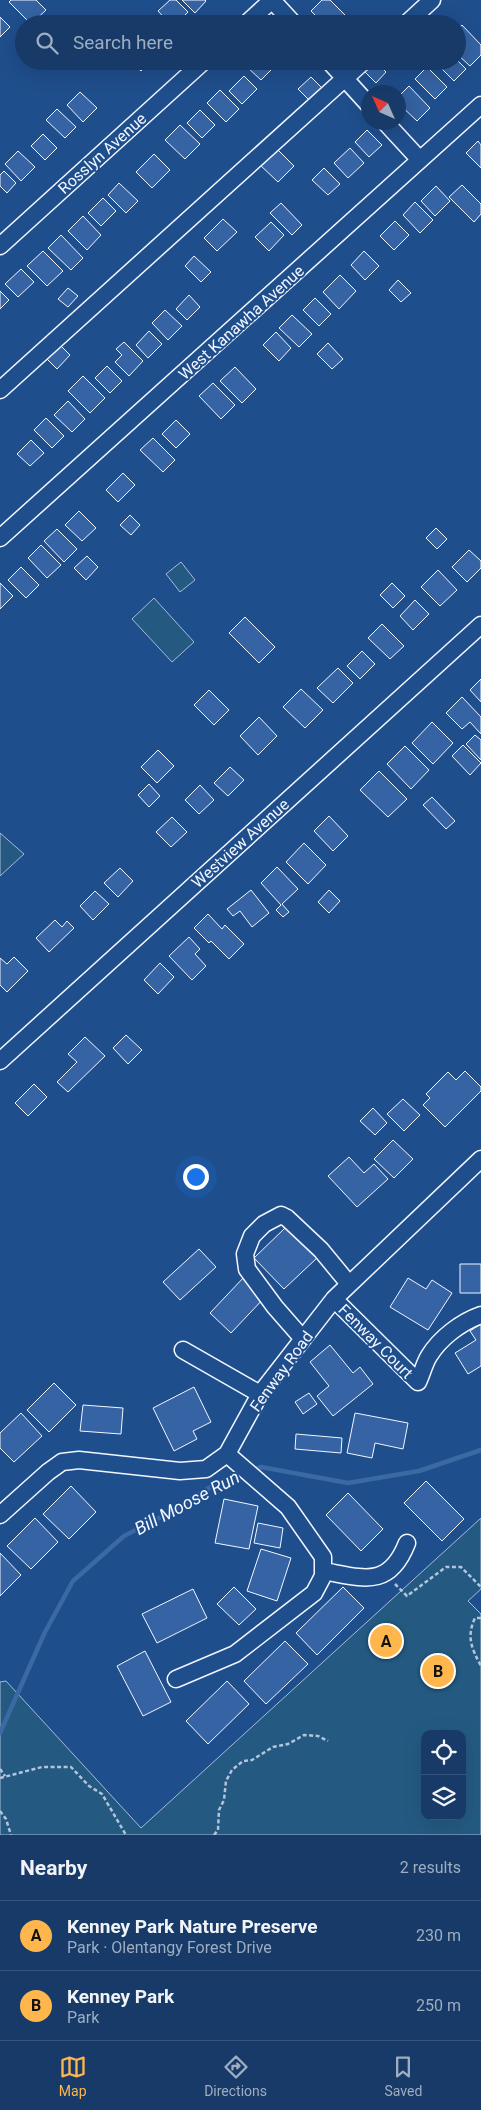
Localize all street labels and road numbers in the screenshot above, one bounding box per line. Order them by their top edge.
street label: Rosslyn Avenue [54,109,150,198]
street label: West Kanawha Avenue [175,261,308,384]
street label: Westview Avenue [188,795,293,892]
street label: Fenway Court [334,1300,417,1383]
street label: Fenway Road [246,1327,317,1415]

